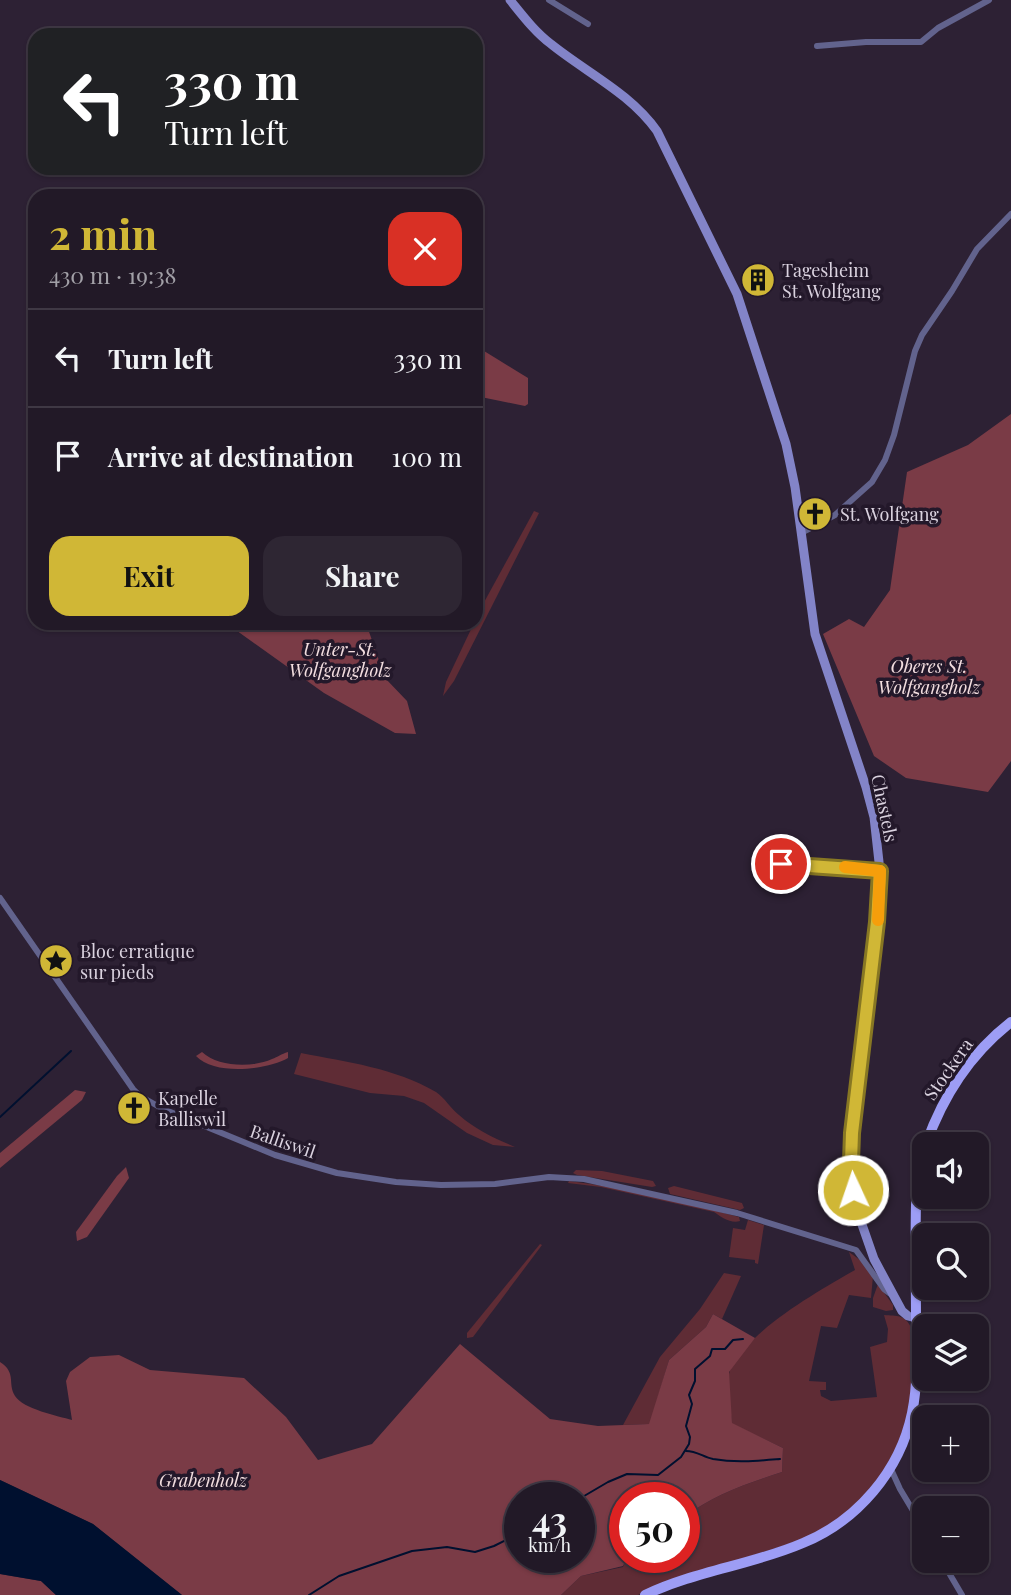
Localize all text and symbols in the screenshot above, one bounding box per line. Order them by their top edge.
text: 330 m [164,47,299,112]
icon: left [49,56,140,147]
text: Turn left [164,110,288,153]
text: 2 min [49,205,157,261]
button: close [388,212,462,286]
place label: Tagesheim St. Wolfgang [782,258,881,303]
text: 430 m · 19:38 [49,259,176,290]
building icon: Tagesheim St. Wolfgang [739,261,777,299]
icon: left [49,339,87,377]
text: Turn left [108,341,213,376]
text: 330 m [393,341,462,376]
icon: arrive [49,437,87,475]
text: Arrive at destination [108,439,354,474]
text: 100 m [392,439,462,474]
church icon: St. Wolfgang [796,495,834,533]
place label: St. Wolfgang [840,502,939,526]
button: Exit [49,536,249,616]
button: Share [263,536,462,616]
park label: Unter-St. Wolfgangholz [289,637,392,682]
park label: Oberes St. Wolfgangholz [878,654,981,699]
street label: Chastels [866,772,904,844]
pin [751,834,811,894]
icon: arrive [762,845,800,883]
place label: Bloc erratique sur pieds [80,939,195,984]
place icon: Bloc erratique sur pieds [37,942,75,980]
street label: Stockera [918,1033,978,1105]
place label: Kapelle Balliswil [158,1086,226,1131]
church icon: Kapelle Balliswil [115,1089,153,1127]
street label: Balliswil [247,1119,319,1163]
map controls [912,1132,989,1573]
button: sound [912,1132,989,1209]
position arrow [816,1153,890,1227]
button: search [912,1223,989,1300]
button: layers [912,1314,989,1391]
button: + [912,1405,989,1482]
park label: Grabenholz [159,1468,248,1492]
speed limit sign: 50 [609,1482,700,1573]
text: 43 [532,1495,567,1542]
button: − [912,1496,989,1573]
text: km/h [528,1533,571,1557]

